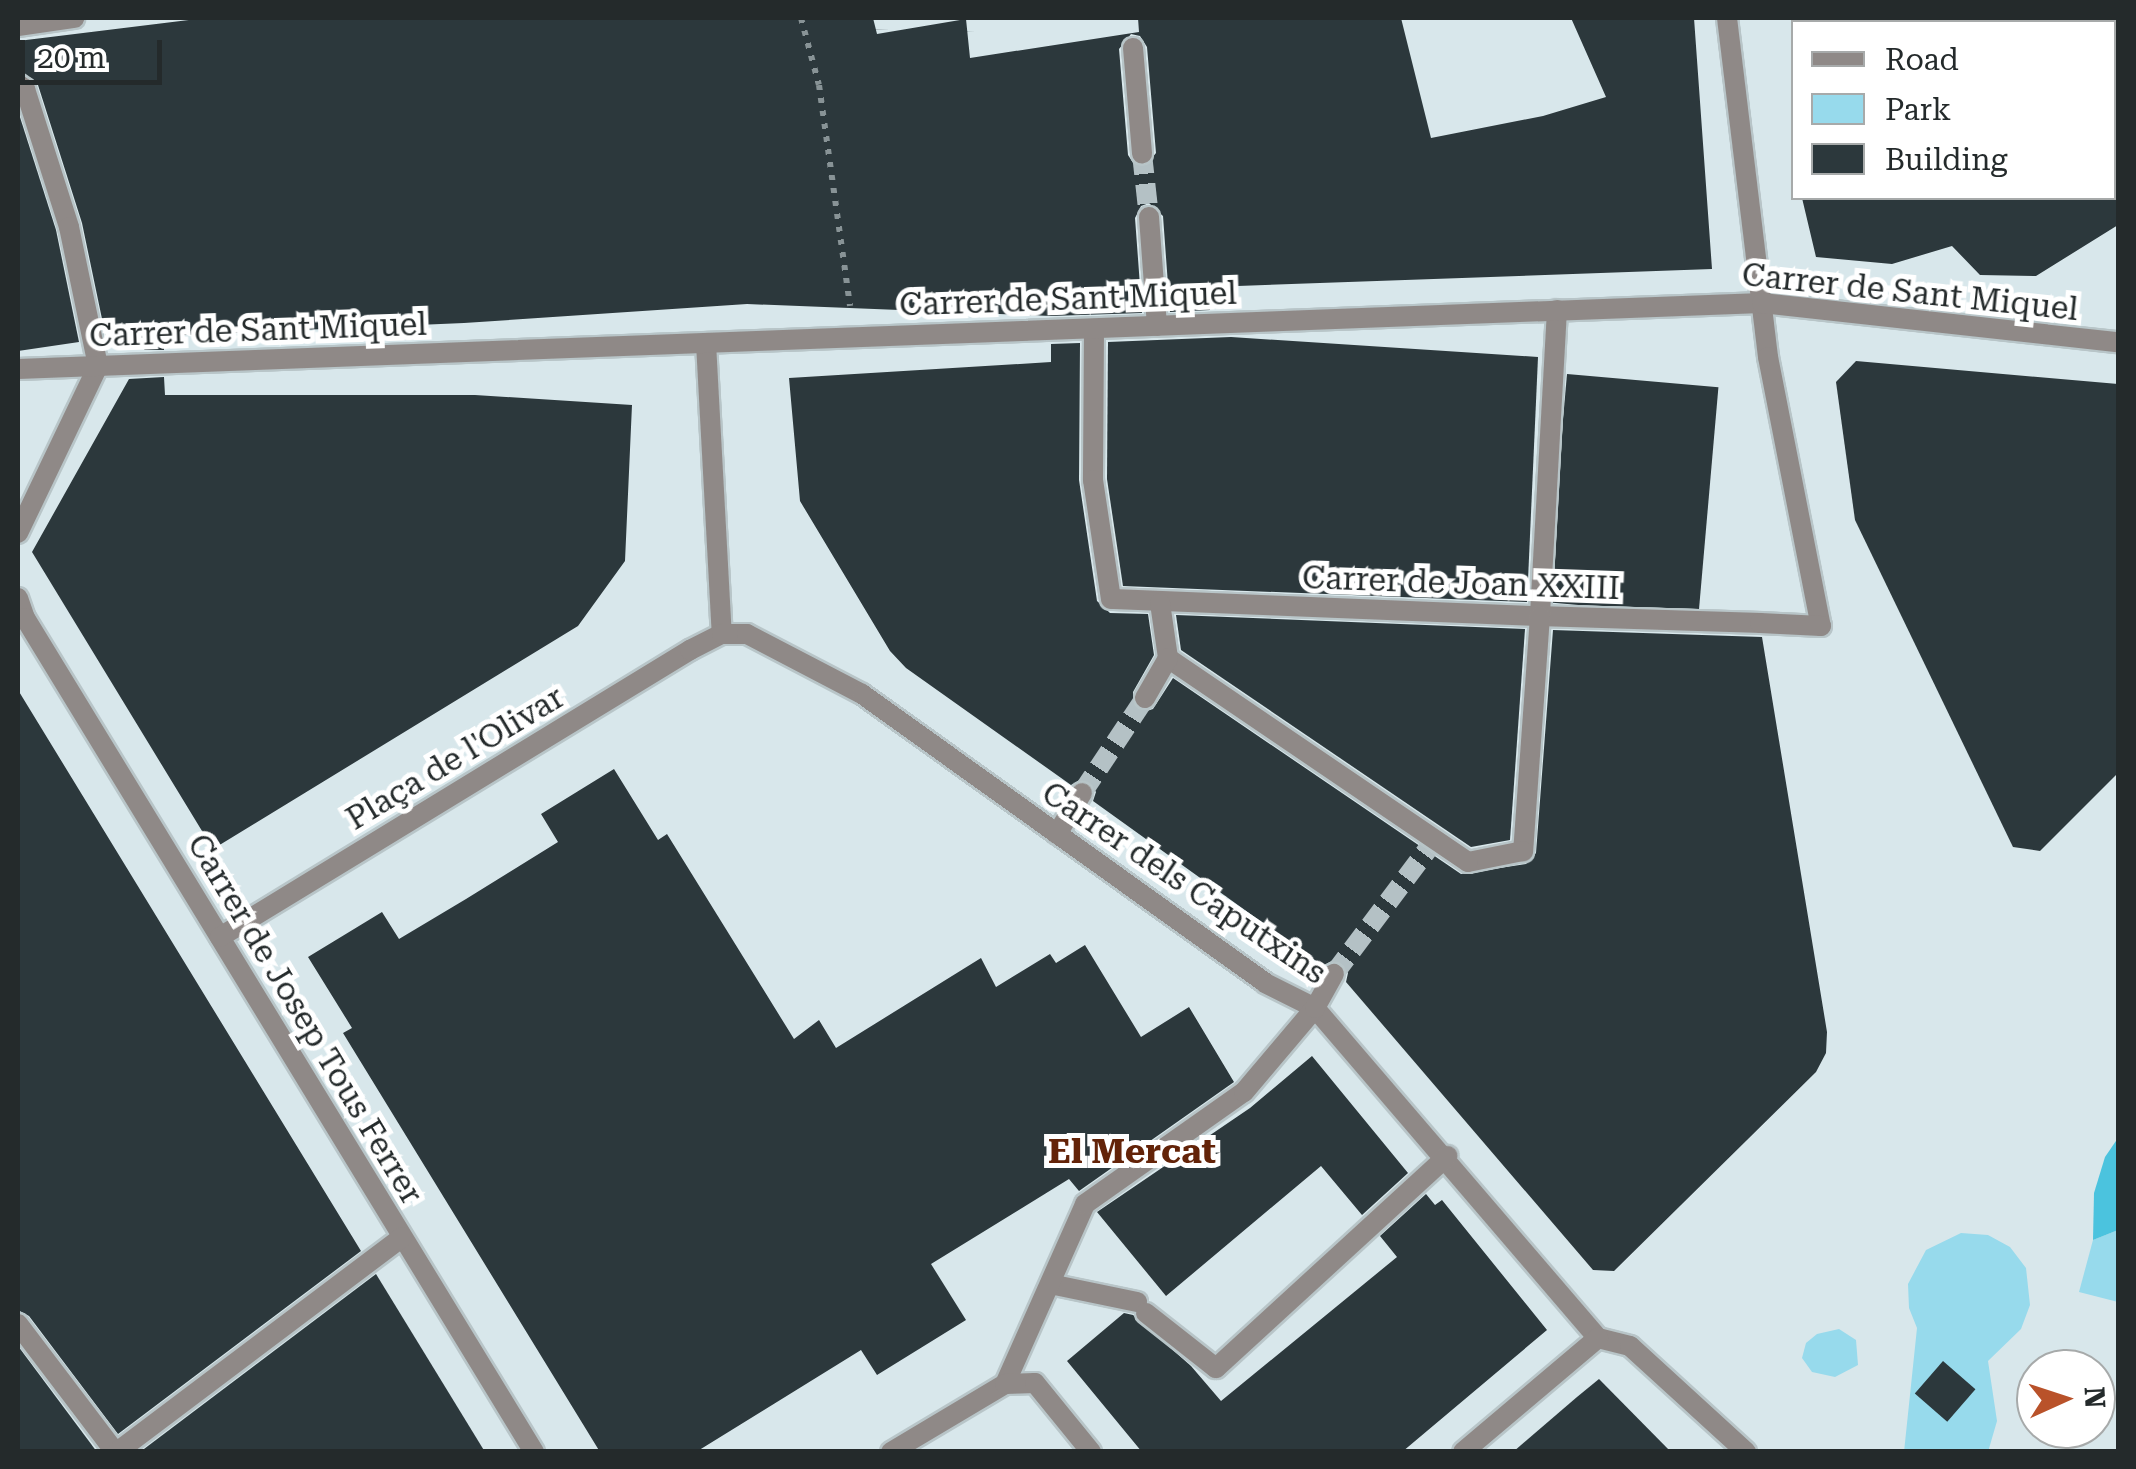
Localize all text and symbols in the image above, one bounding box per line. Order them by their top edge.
scale bar [25,20,168,82]
legend [1791,20,2116,200]
text: 20 m [37,40,106,75]
text: Road [1885,42,1959,77]
text: Park [1885,92,1951,127]
text: Building [1885,142,2008,177]
street label: Carrer de Sant Miquel [1740,255,2080,329]
street label: Carrer de Sant Miquel [899,274,1237,324]
street label: Carrer de Sant Miquel [89,305,427,355]
street label: Carrer de Joan XXIII [1302,558,1620,608]
street label: Plaça de l'Olivar [339,678,571,838]
street label: Carrer dels Caputxins [1035,774,1333,992]
street label: Carrer de Josep Tous Ferrer [179,827,431,1211]
district label: El Mercat [1048,1131,1216,1173]
north arrow [2016,1349,2116,1449]
text: N [2077,1386,2112,1409]

